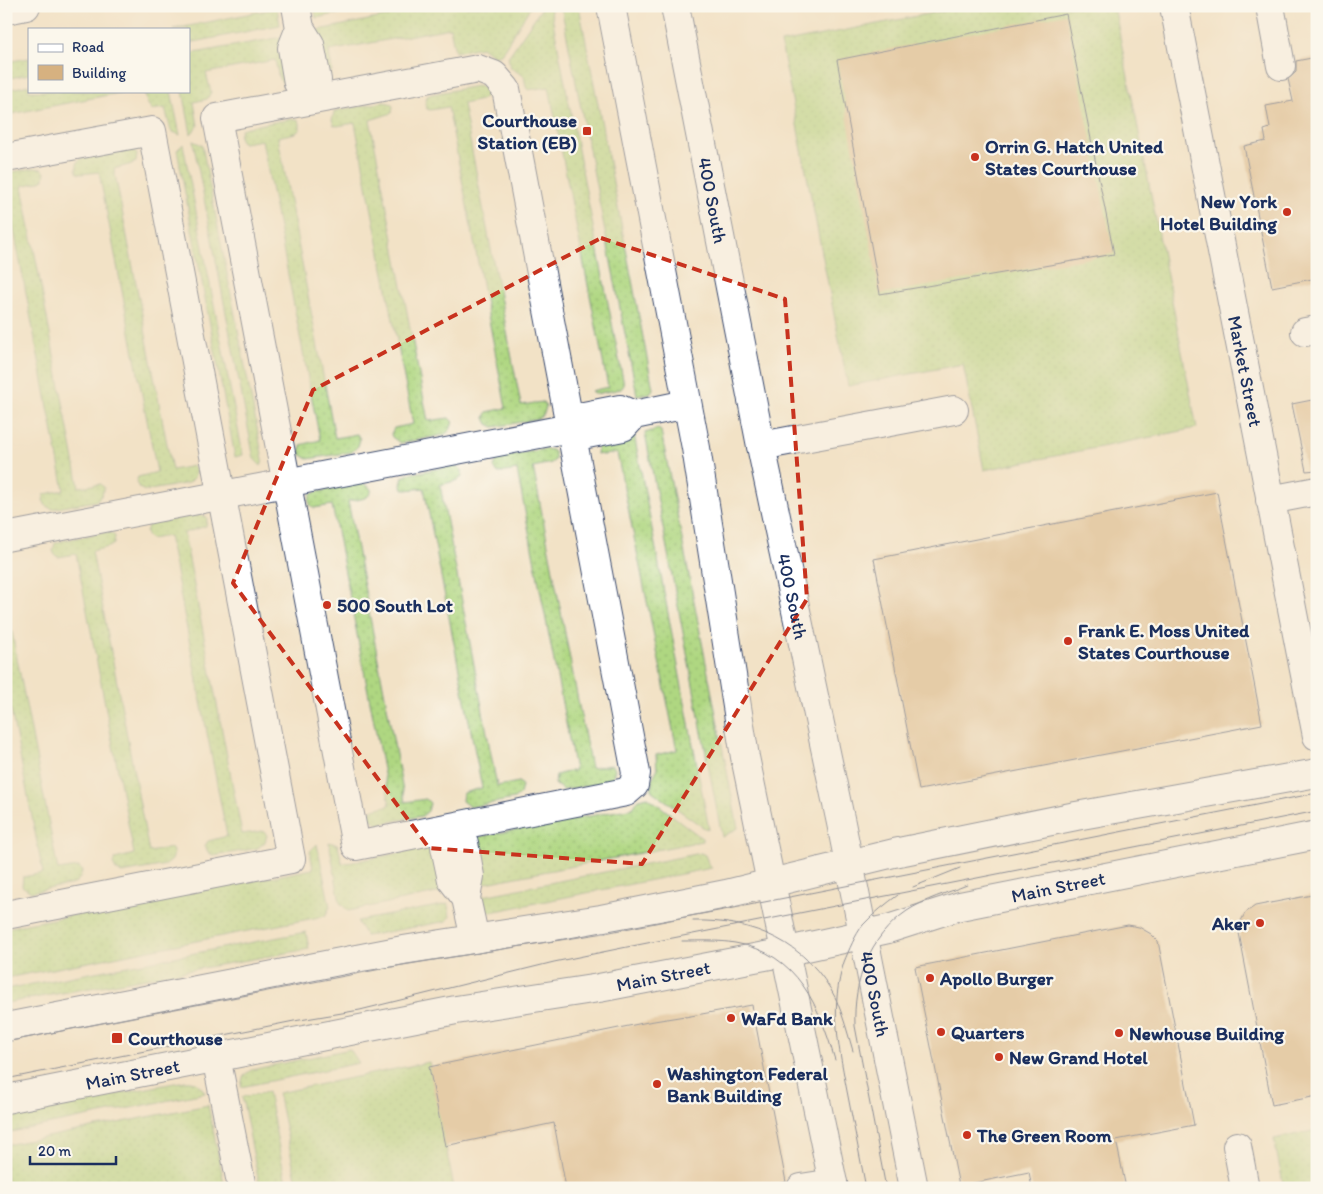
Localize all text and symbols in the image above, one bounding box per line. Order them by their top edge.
legend [28,28,190,92]
text: Road [72,38,105,56]
text: Building [72,64,126,82]
place label: Courthouse Station (EB) [477,109,577,154]
marker: Courthouse Station (EB) [581,125,593,137]
place label: Orrin G. Hatch United States Courthouse [985,135,1164,180]
marker: Orrin G. Hatch United States Courthouse [969,151,981,163]
street label: 400 South [693,156,733,245]
place label: New York Hotel Building [1160,190,1278,235]
marker: New York Hotel Building [1281,206,1293,218]
street label: Market Street [1223,313,1268,429]
street label: 400 South [773,551,813,641]
place label: 500 South Lot [337,594,453,617]
marker: 500 South Lot [321,599,333,611]
place label: Frank E. Moss United States Courthouse [1078,619,1250,664]
marker: Frank E. Moss United States Courthouse [1062,635,1074,647]
street label: Main Street [1009,866,1107,907]
place label: Aker [1211,912,1251,935]
marker: Aker [1254,917,1266,929]
street label: 400 South [855,949,895,1039]
street label: Main Street [614,955,712,996]
place label: Apollo Burger [939,967,1054,990]
marker: Apollo Burger [924,972,936,984]
place label: WaFd Bank [741,1007,833,1030]
marker: WaFd Bank [725,1012,737,1024]
place label: Quarters [951,1021,1025,1044]
place label: Newhouse Building [1129,1022,1285,1045]
marker: Quarters [935,1026,947,1038]
place label: Courthouse [128,1027,223,1050]
marker: Newhouse Building [1113,1027,1125,1039]
marker: Courthouse [110,1031,124,1045]
place label: New Grand Hotel [1009,1046,1148,1069]
marker: New Grand Hotel [993,1051,1005,1063]
street label: Main Street [83,1053,182,1095]
place label: Washington Federal Bank Building [667,1062,829,1107]
marker: Washington Federal Bank Building [651,1078,663,1090]
place label: The Green Room [976,1124,1112,1147]
marker: The Green Room [961,1129,973,1141]
scale bar [30,1134,116,1166]
text: 20 m [38,1142,72,1160]

